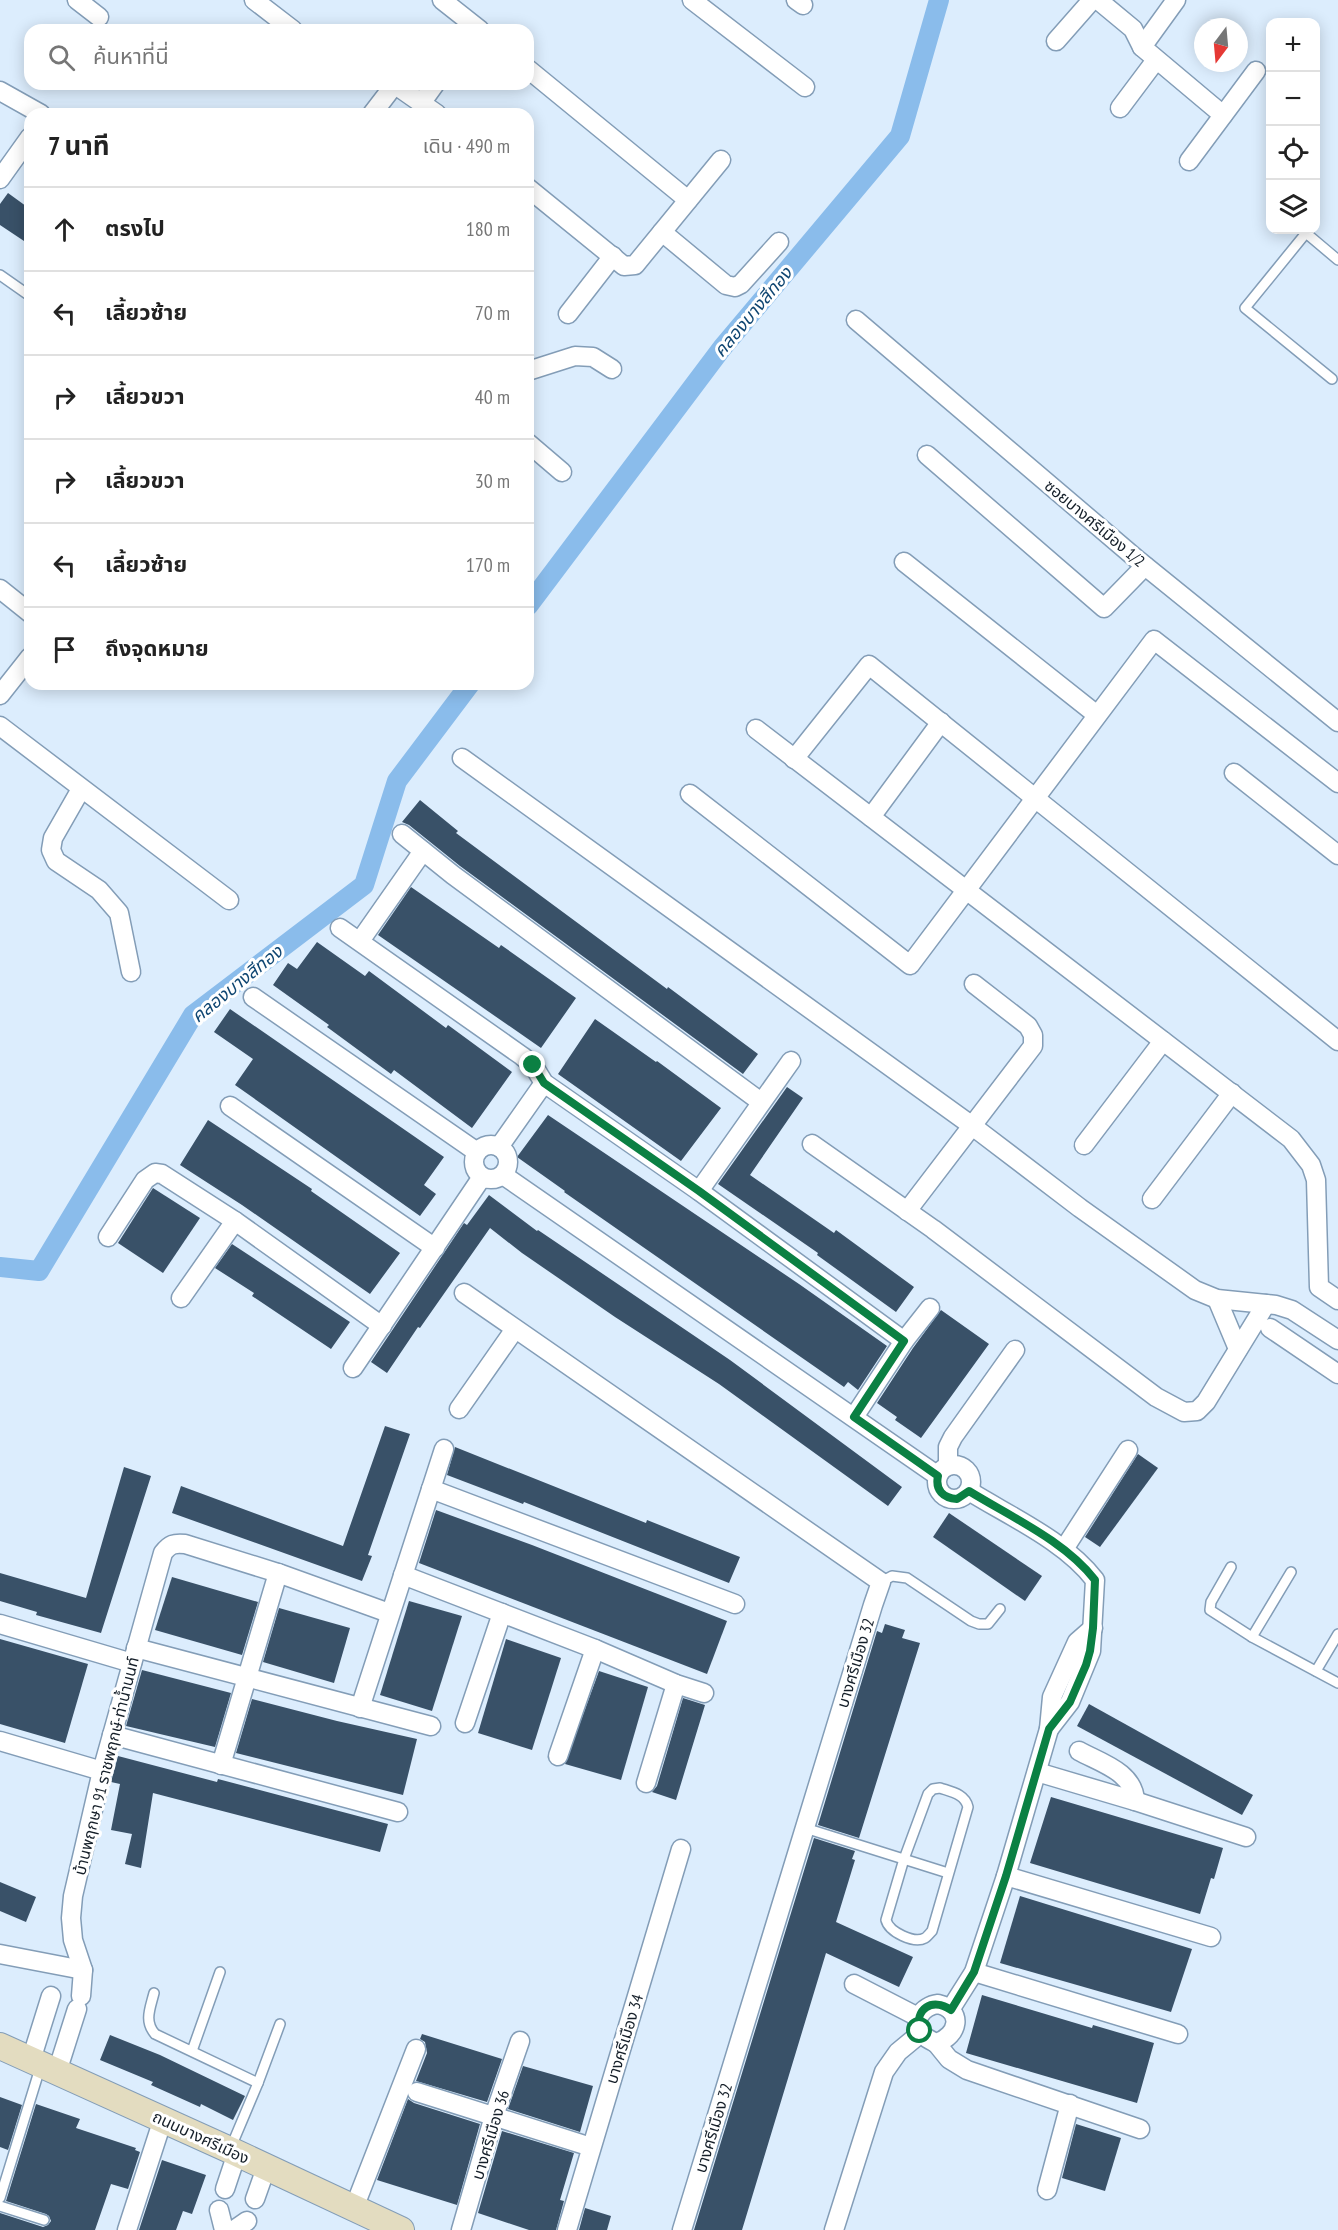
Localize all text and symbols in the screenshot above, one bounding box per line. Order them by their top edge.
north arrow [1194,18,1248,72]
map controls [1266,18,1320,234]
button: + [1266,18,1320,72]
search box [24,24,534,90]
icon: search [45,41,78,74]
text: ค้นหาที่นี่ [93,42,169,70]
button: − [1266,72,1320,126]
button: locate [1266,126,1320,180]
text: 7 นาที [48,129,109,162]
text: เดิน · 490 m [423,133,510,159]
button: layers [1266,180,1320,234]
icon: ahead [48,213,81,246]
text: ตรงไป [105,214,165,242]
text: 180 m [466,216,510,242]
water label: คลองบางสีทอง [708,261,798,361]
icon: left [48,297,81,330]
text: เลี้ยวซ้าย [105,298,187,326]
text: 70 m [475,300,510,326]
icon: right [48,381,81,414]
text: เลี้ยวขวา [105,382,185,410]
text: 40 m [475,384,510,410]
icon: right [48,465,81,498]
text: เลี้ยวขวา [105,466,185,494]
text: 30 m [475,468,510,494]
street label: ซอยบางศรีเมือง 1/2 [1041,475,1149,571]
icon: left [48,549,81,582]
text: เลี้ยวซ้าย [105,550,187,578]
text: 170 m [466,552,510,578]
icon: arrive [48,633,81,666]
text: ถึงจุดหมาย [105,634,209,662]
water label: คลองบางสีทอง [187,939,288,1027]
route end [519,1051,545,1077]
street label: บางศรีเมือง 32 [832,1616,878,1710]
street label: บ้านพฤกษา 91 ราชพฤกษ์-ท่าน้ำนนท์ [68,1654,143,1877]
street label: บางศรีเมือง 34 [601,1992,647,2086]
route start [906,2017,932,2043]
street label: บางศรีเมือง 32 [690,2081,736,2175]
street label: บางศรีเมือง 36 [467,2088,513,2182]
street label: ถนนบางศรีเมือง [150,2106,252,2168]

